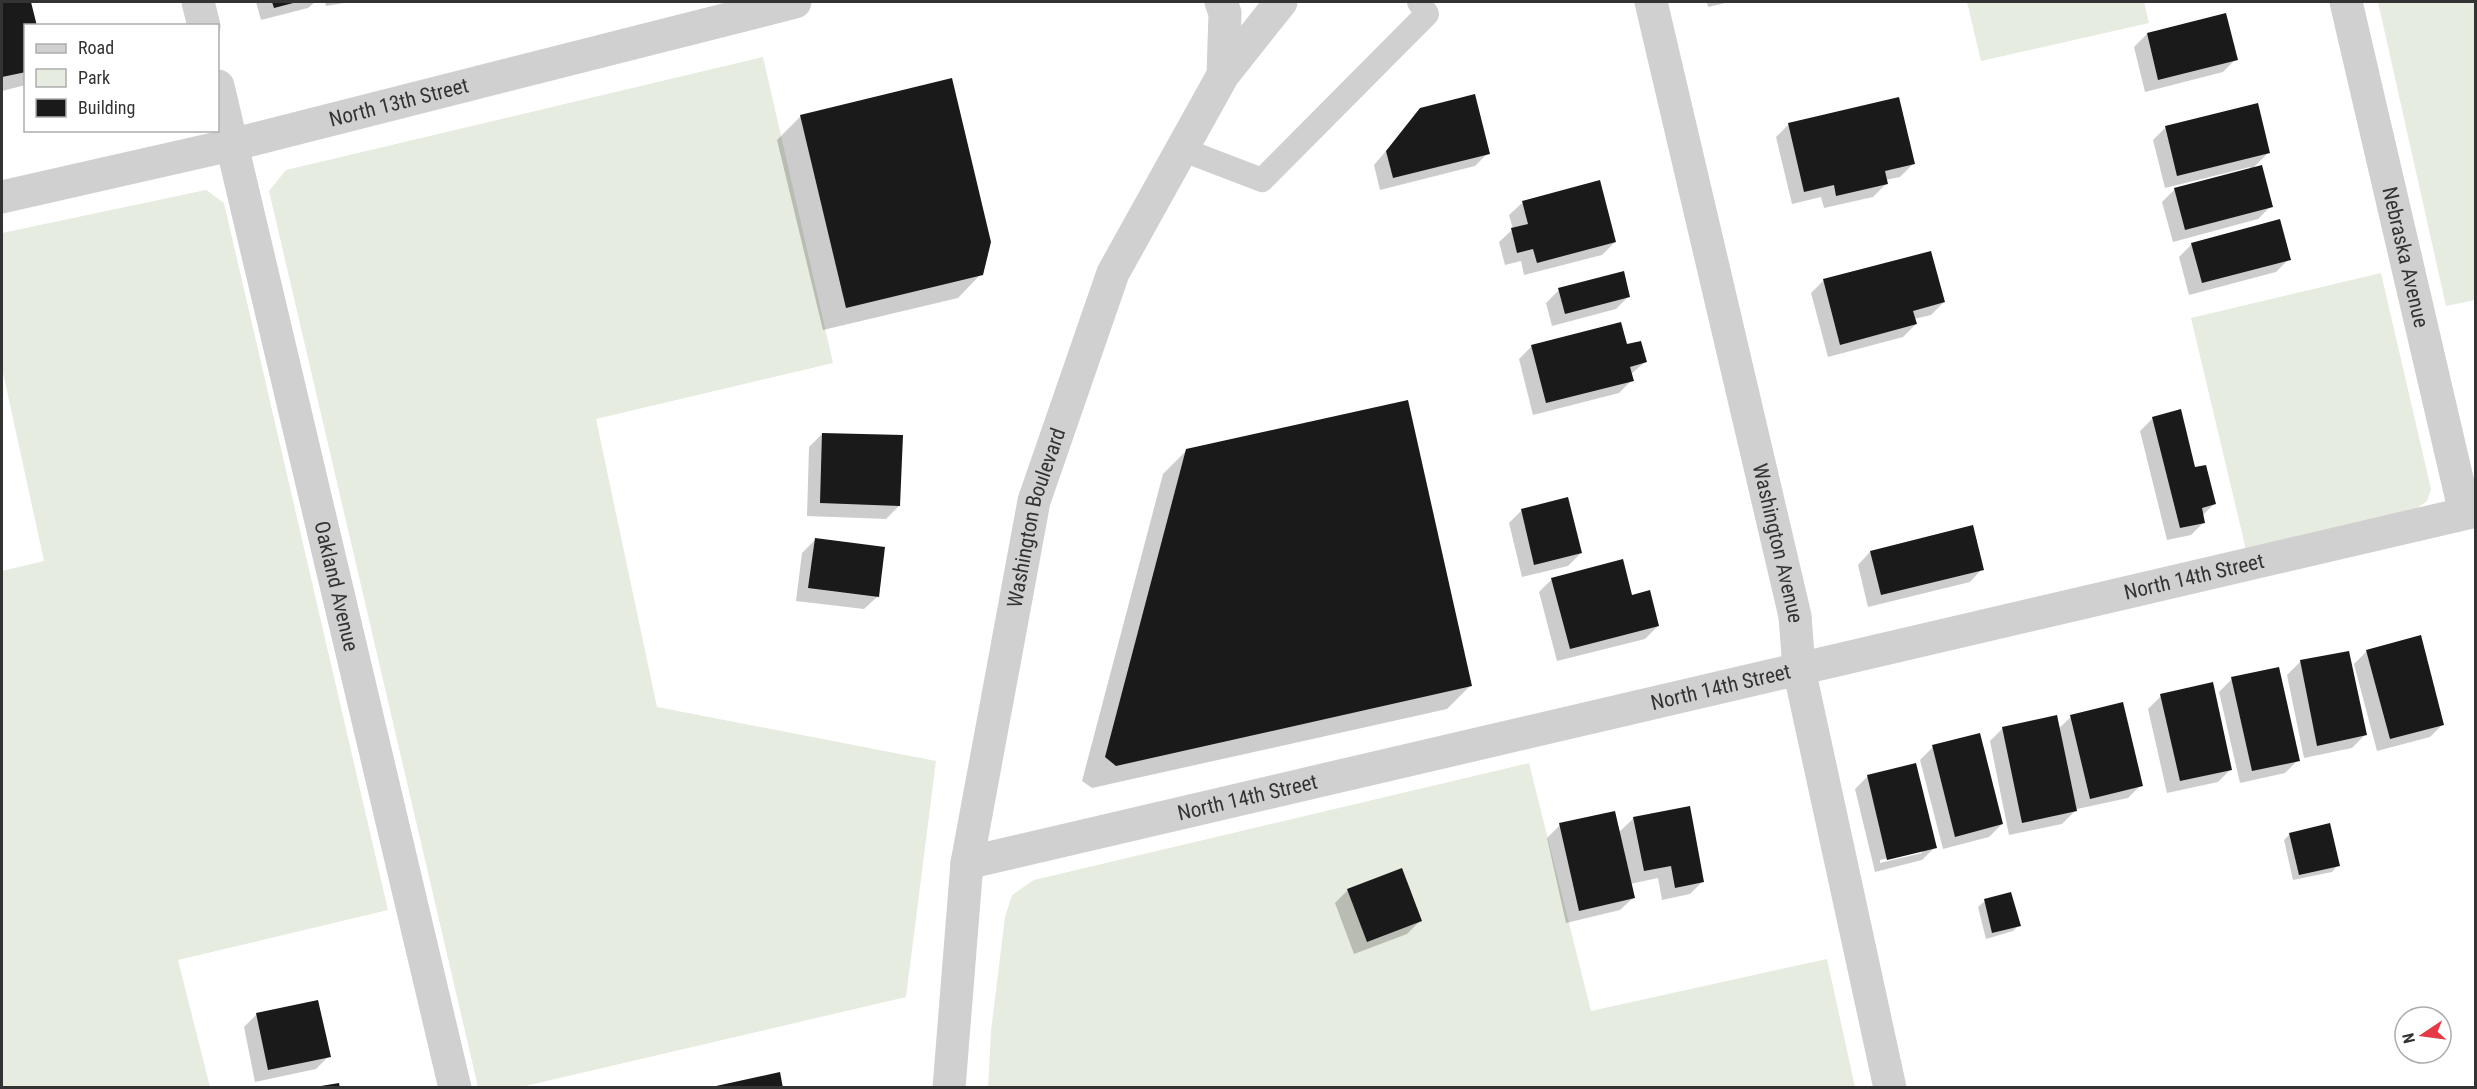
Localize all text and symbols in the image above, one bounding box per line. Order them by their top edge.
legend [24,24,219,132]
text: Road [78,37,114,58]
text: Park [78,67,110,88]
street label: North 13th Street [327,73,471,132]
text: Building [78,97,135,118]
street label: Nebraska Avenue [2377,184,2433,330]
street label: Washington Boulevard [1003,425,1070,610]
street label: Washington Avenue [1748,461,1807,624]
street label: Oakland Avenue [309,519,363,654]
street label: North 14th Street [2122,549,2266,605]
street label: North 14th Street [1648,659,1793,715]
street label: North 14th Street [1175,770,1320,825]
north arrow [2393,1005,2453,1065]
text: N [2399,1031,2419,1045]

